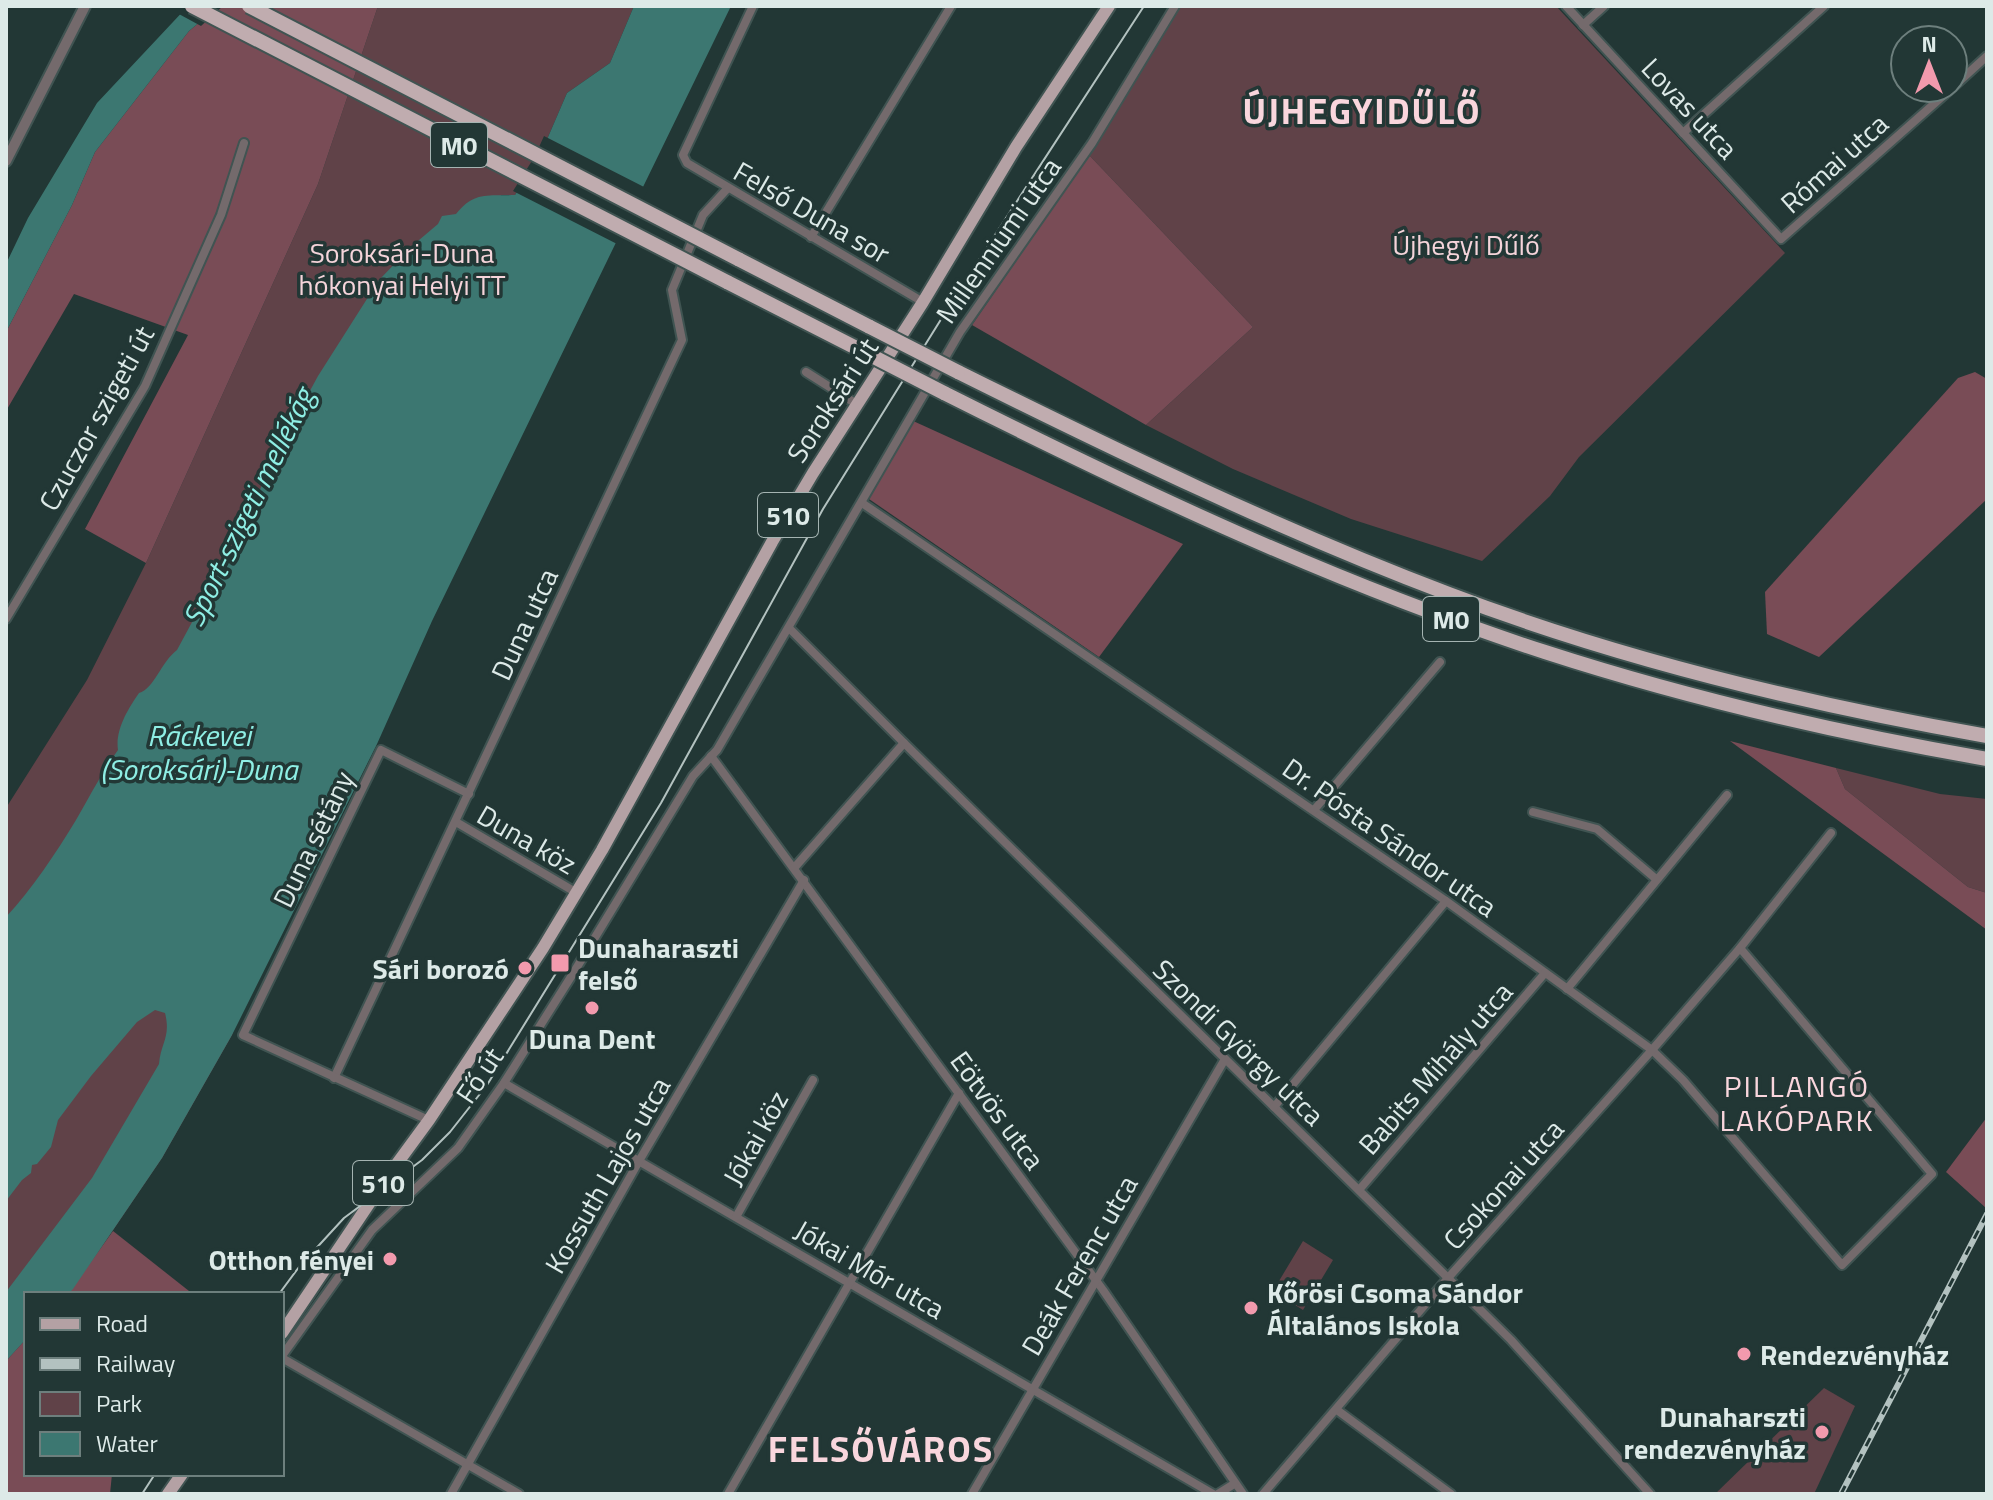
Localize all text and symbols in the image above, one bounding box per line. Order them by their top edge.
north arrow [1889,24,1969,104]
text: N [1921,27,1937,61]
street label: Lovas utca [1632,48,1748,168]
district label: ÚJHEGYIDŰLŐ [1243,83,1481,138]
street label: Római utca [1770,103,1898,223]
road number: M0 [431,123,487,167]
street label: Millenniumi utca [925,148,1071,332]
street label: Felső Duna sor [726,150,899,274]
park label: Újhegyi Dűlő [1392,223,1540,266]
park label: Soroksári-Duna hókonyai Helyi TT [299,231,506,306]
street label: Czuczor szigeti út [27,318,165,518]
street label: Soroksári út [775,329,889,471]
water label: Sport-szigeti mellékág [170,377,327,634]
road number: 510 [758,493,818,537]
street label: Duna utca [479,561,569,687]
road number: M0 [1423,597,1479,641]
water label: Ráckevei (Soroksári)-Duna [101,712,299,792]
street label: Dr. Pósta Sándor utca [1274,747,1506,927]
street label: Duna sétány [261,763,365,915]
street label: Duna köz [469,793,585,885]
place label: Dunaharaszti felső [578,926,739,1001]
place label: Sári borozó [373,947,509,990]
street label: Szondi György utca [1143,949,1335,1135]
marker: Dunaharaszti felső [549,952,571,974]
marker: Sári borozó [516,959,534,977]
street label: Babits Mihály utca [1348,972,1522,1164]
marker: Duna Dent [583,999,601,1017]
place label: Duna Dent [528,1017,656,1060]
street label: Fő út [444,1038,514,1112]
street label: Eötvös utca [940,1042,1056,1178]
district label: PILLANGÓ LAKÓPARK [1720,1063,1874,1143]
street label: Kossuth Lajos utca [533,1069,681,1281]
street label: Jókai köz [711,1083,799,1193]
street label: Csokonai utca [1432,1109,1574,1259]
road number: 510 [353,1161,413,1205]
street label: Deák Ferenc utca [1010,1167,1148,1363]
street label: Jókai Mór utca [787,1209,953,1329]
place label: Otthon fényei [209,1238,374,1281]
marker: Otthon fényei [381,1250,399,1268]
place label: Kőrösi Csoma Sándor Általános Iskola [1267,1271,1523,1346]
legend [24,1292,284,1476]
marker: Kőrösi Csoma Sándor Általános Iskola [1242,1299,1260,1317]
text: Road [96,1305,148,1341]
place label: Rendezvényház [1760,1333,1949,1376]
text: Railway [96,1345,176,1381]
marker: Rendezvényház [1735,1345,1753,1363]
text: Park [96,1385,142,1421]
place label: Dunaharszti rendezvényház [1624,1395,1806,1470]
district label: FELSŐVÁROS [768,1421,994,1476]
marker: Dunaharszti rendezvényház [1813,1423,1831,1441]
text: Water [96,1425,158,1461]

